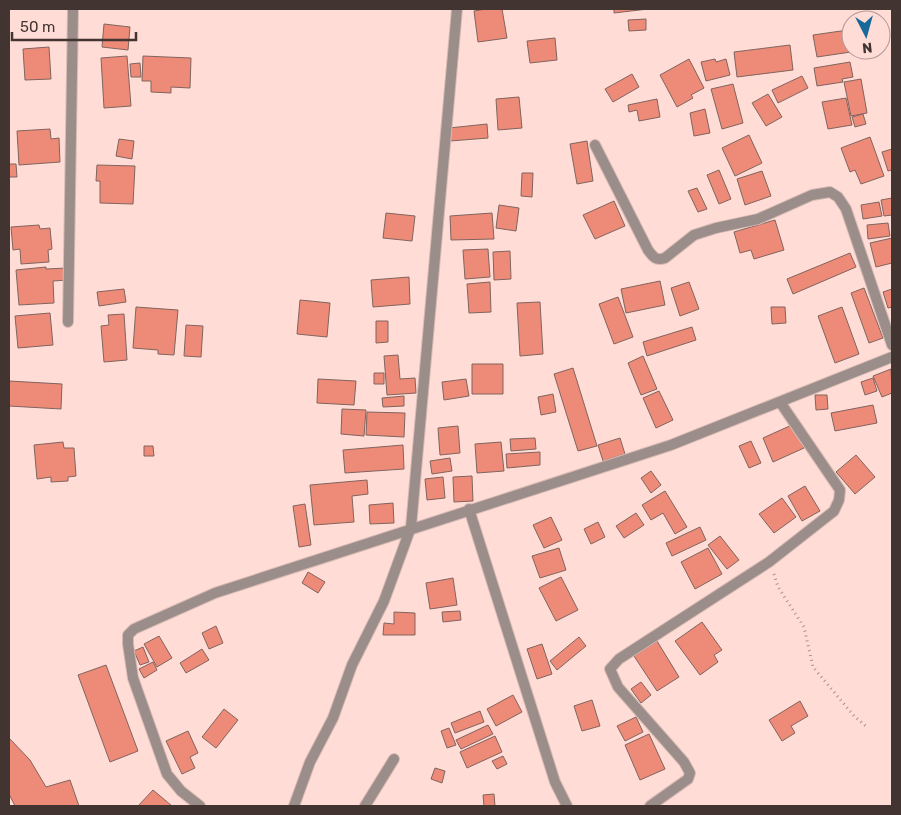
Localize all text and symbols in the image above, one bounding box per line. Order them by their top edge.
scale bar [12,10,136,42]
north arrow [841,10,891,60]
text: 50 m [20,18,55,36]
text: N [861,38,873,56]

